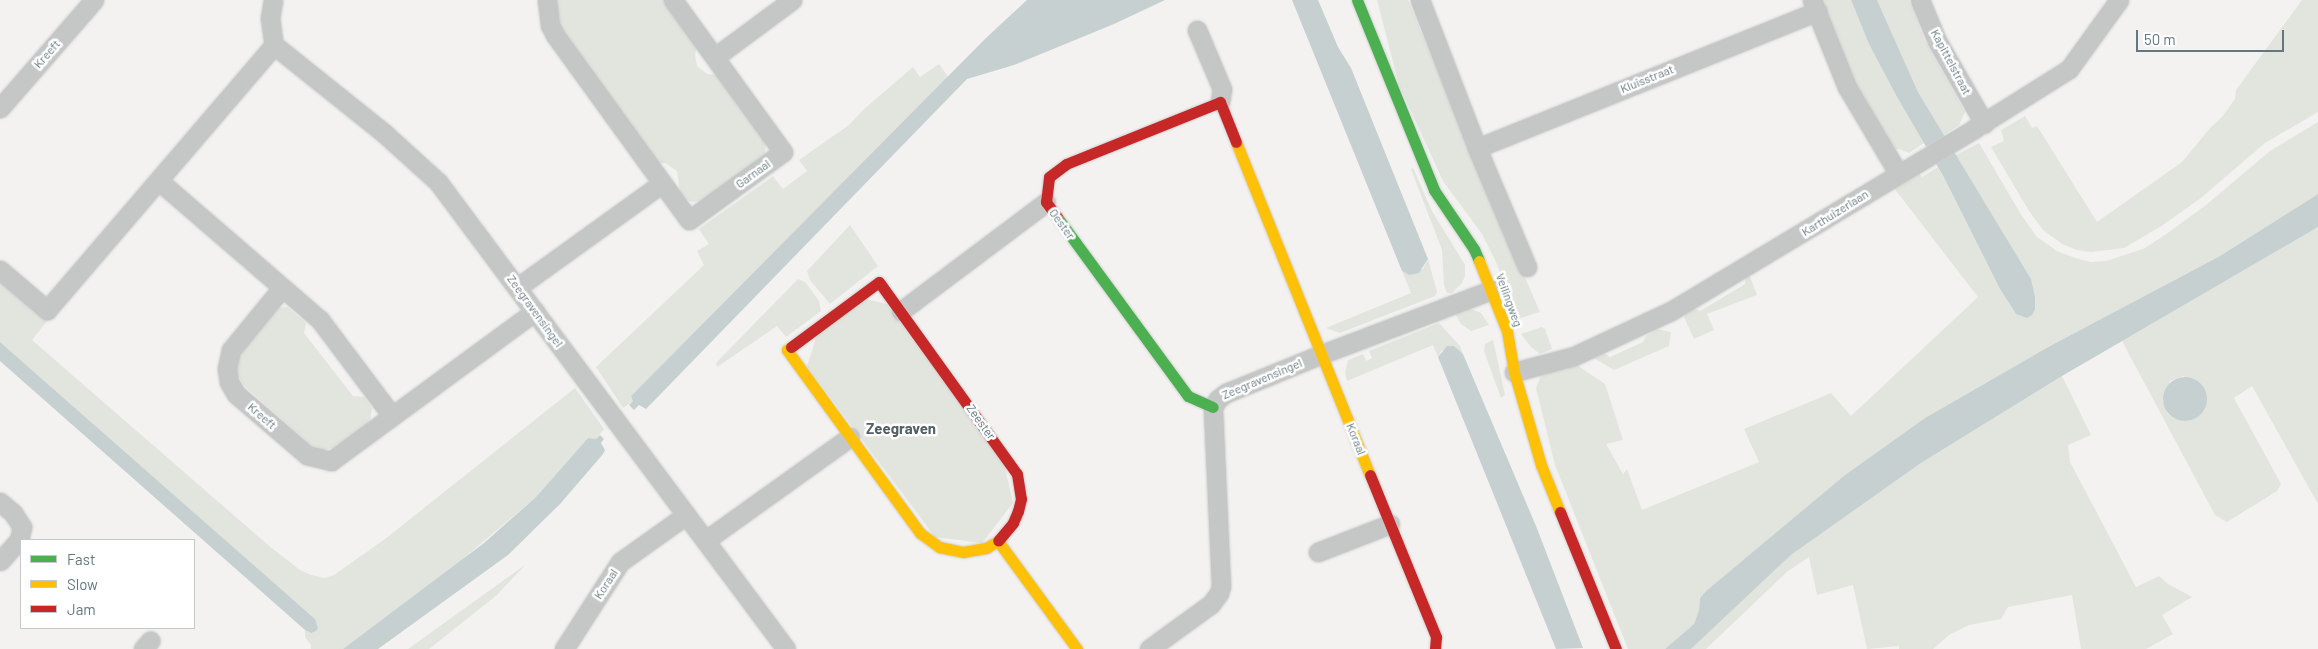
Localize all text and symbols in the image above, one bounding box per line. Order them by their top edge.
scale bar [2138,20,2286,52]
street label: Kapittelstraat [1928,27,1974,97]
text: 50 m [2144,30,2176,48]
street label: Kreeft [31,37,63,71]
street label: Kluisstraat [1618,62,1676,96]
street label: Garnaal [733,157,773,191]
street label: Karthuizerlaan [1799,187,1871,239]
street label: Oester [1046,206,1078,242]
street label: Veilingweg [1493,271,1525,329]
street label: Zeegravensingel [504,272,566,350]
street label: Zeegravensingel [1220,356,1304,402]
street label: Kreeft [245,400,279,432]
street label: Zeester [963,402,999,442]
district label: Zeegraven [866,420,936,438]
street label: Koraal [1343,421,1369,457]
legend [20,539,195,629]
text: Fast [67,550,95,568]
street label: Koraal [591,566,621,602]
text: Slow [67,575,98,593]
text: Jam [67,600,96,618]

